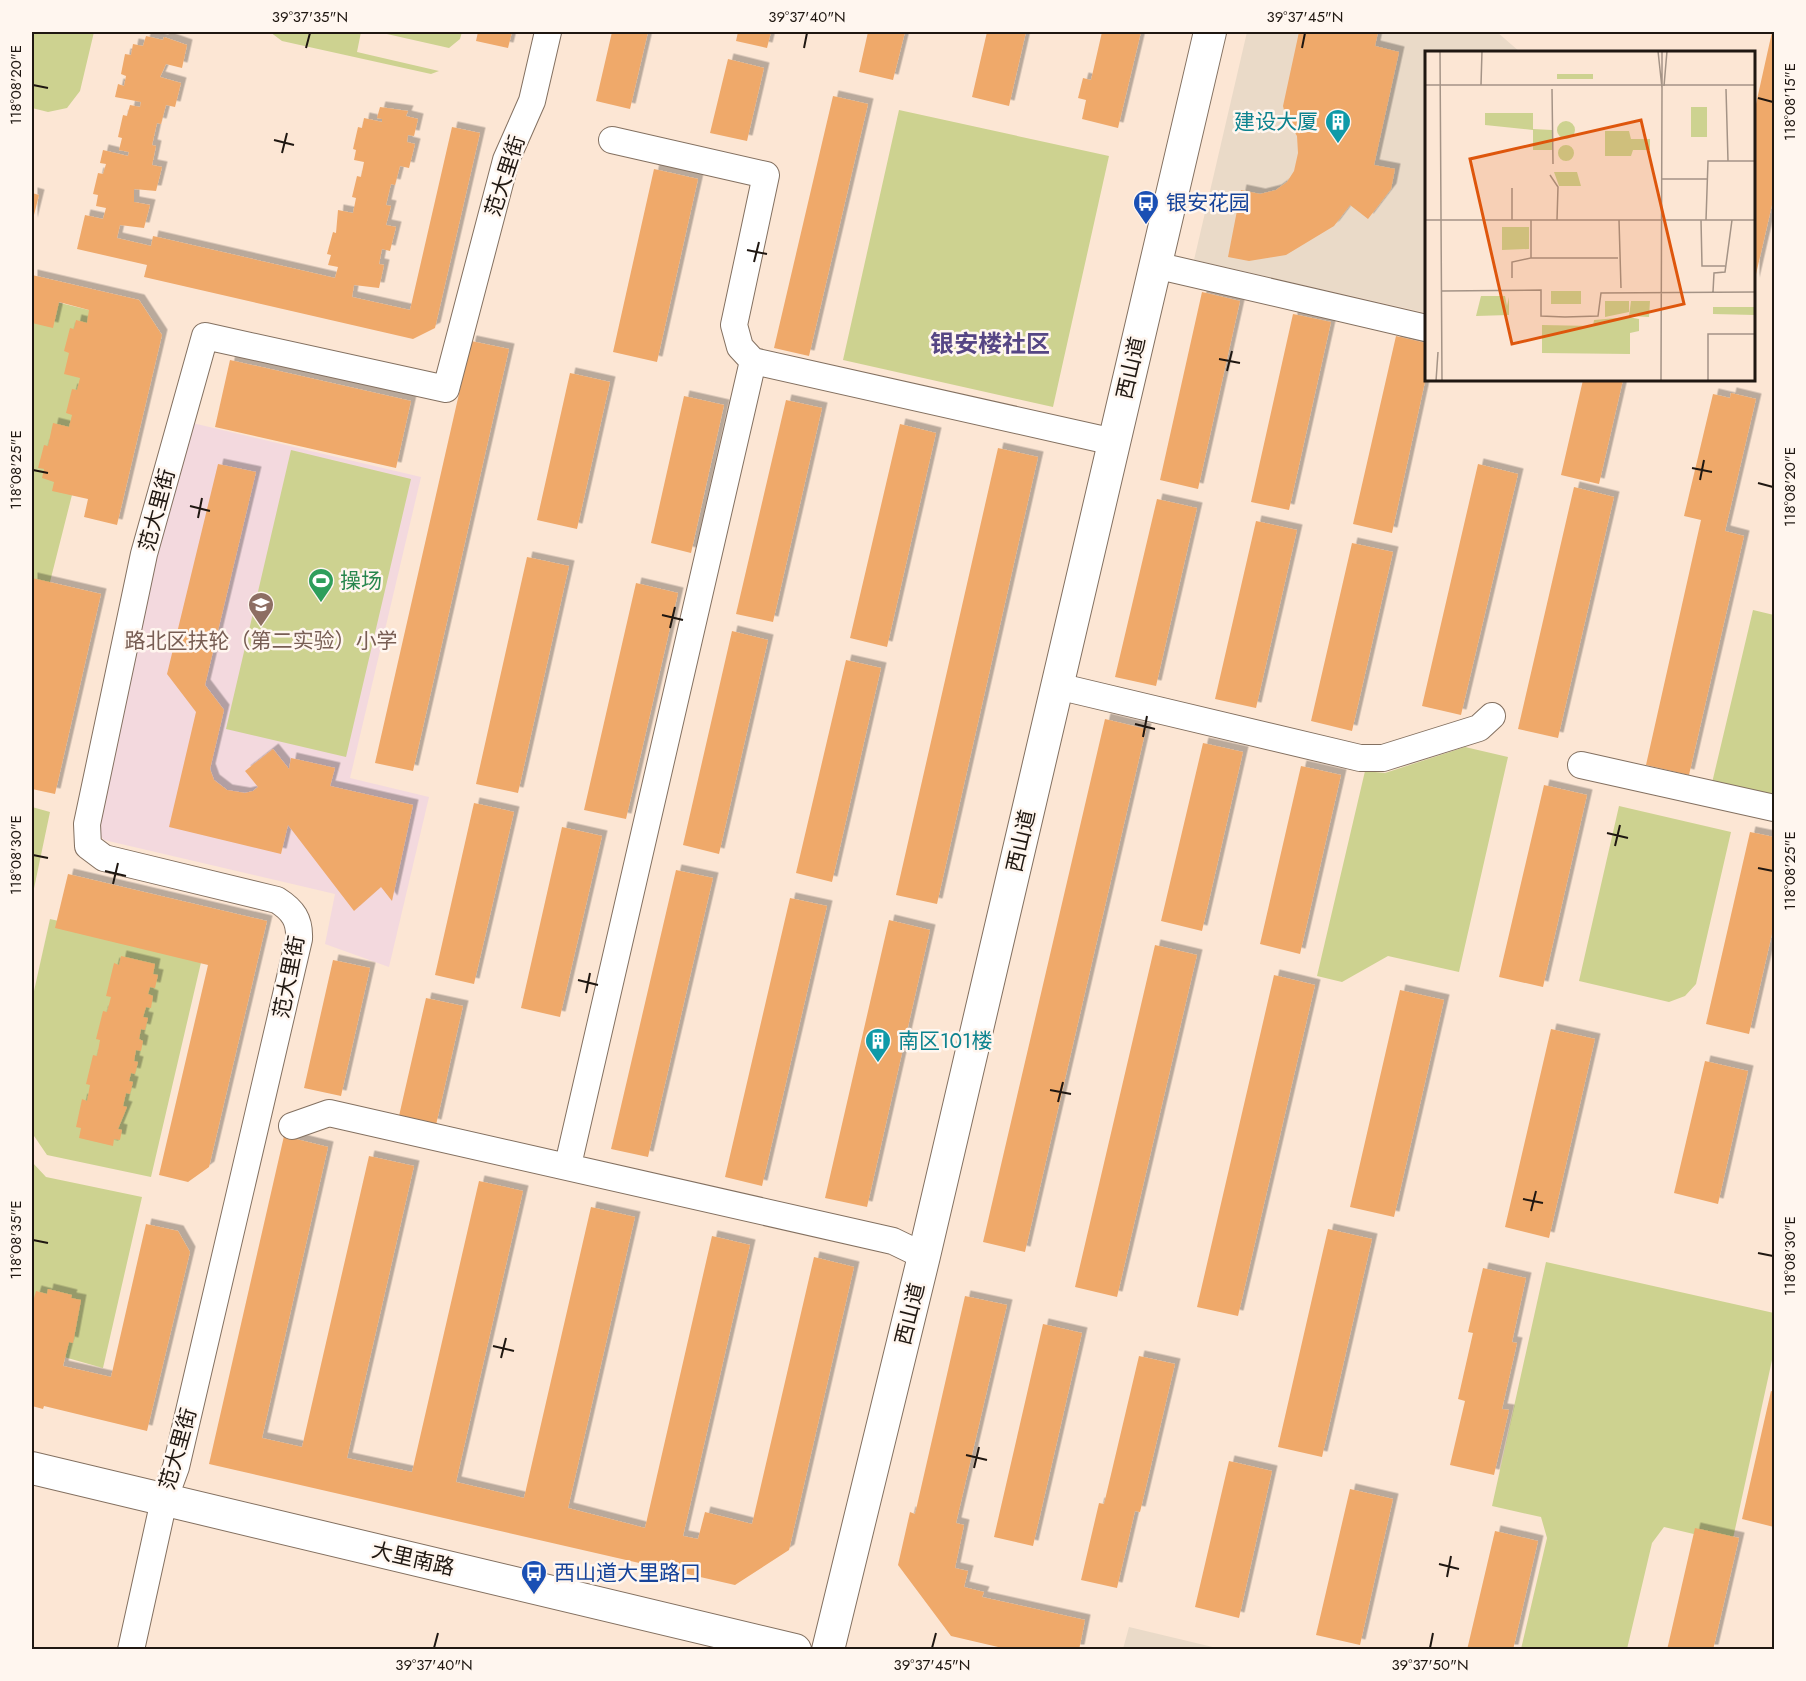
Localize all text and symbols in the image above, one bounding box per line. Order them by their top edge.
text: 39°37'35"N [272,6,348,28]
text: 39°37'40"N [768,6,846,28]
text: 39°37'45"N [1267,6,1343,28]
text: 118°08'20"E [5,45,27,125]
inset map [1425,51,1755,381]
text: 118°08'15"E [1779,63,1801,141]
place label: 建设大厦 [1234,107,1318,137]
building icon: 建设大厦 [1323,107,1353,145]
street label: 范大里街 [478,131,532,221]
bus stop icon: 银安花园 [1131,188,1161,226]
place label: 银安花园 [1166,188,1250,218]
district label: 银安楼社区 [930,326,1050,361]
street label: 西山道 [1109,334,1153,402]
text: 118°08'25"E [5,430,27,510]
text: 118°08'20"E [1779,447,1801,527]
street label: 范大里街 [132,466,182,554]
sports icon: 操场 [306,566,336,604]
place label: 操场 [340,566,382,596]
school or university icon: 路北区扶轮（第二实验）小学 [246,590,276,628]
place label: 路北区扶轮（第二实验）小学 [125,626,398,656]
street label: 西山道 [999,807,1043,875]
text: 118°08'30"E [5,815,27,895]
text: 118°08'25"E [1779,831,1801,911]
street label: 范大里街 [266,933,312,1021]
building icon: 南区101楼 [863,1026,893,1064]
place label: 南区101楼 [898,1026,993,1056]
text: 118°08'35"E [5,1200,27,1280]
text: 118°08'30"E [1779,1216,1801,1296]
street label: 西山道 [888,1280,932,1348]
street label: 范大里街 [152,1404,204,1494]
street label: 大里南路 [369,1535,457,1583]
bus stop icon: 西山道大里路口 [519,1558,549,1596]
place label: 西山道大里路口 [554,1558,701,1588]
text: 39°37'40"N [395,1654,473,1676]
text: 39°37'45"N [894,1654,970,1676]
text: 39°37'50"N [1391,1654,1469,1676]

